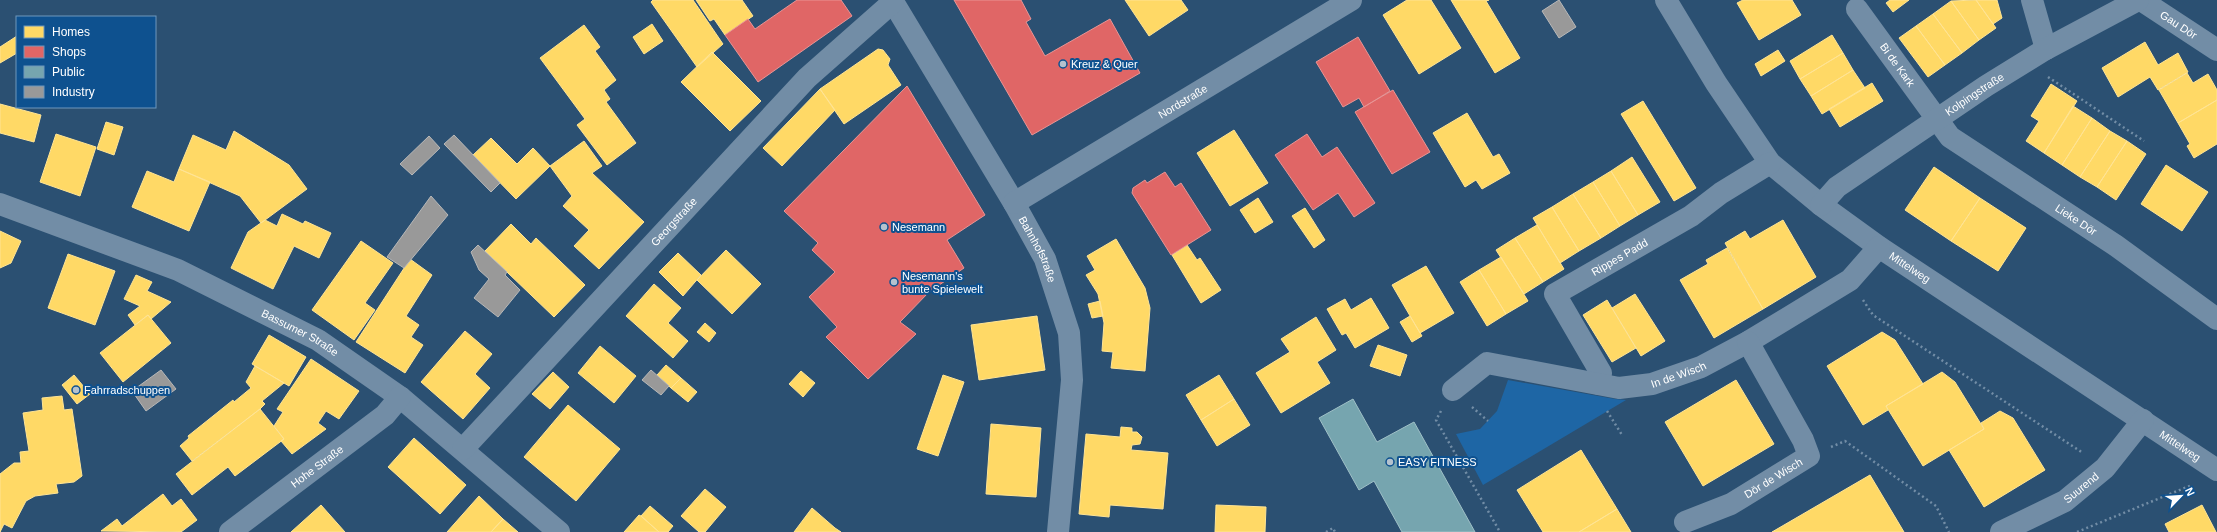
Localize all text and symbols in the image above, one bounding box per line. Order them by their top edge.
street label: Gau Dör [2158,8,2200,41]
legend [16,16,156,108]
text: Homes [52,25,90,39]
street label: Bi de Kark [1878,41,1918,89]
text: Shops [52,45,86,59]
place label: Kreuz & Quer [1071,58,1138,70]
marker: Kreuz & Quer [1058,59,1068,69]
text: Public [52,65,85,79]
street label: Kolpingstraße [1943,70,2006,118]
street label: Nordstraße [1156,82,1209,121]
text: Industry [52,85,95,99]
street label: Georgstraße [648,195,699,248]
street label: Lieke Dör [2053,202,2099,238]
street label: Bahnhofstraße [1017,214,1058,284]
place label: Nesemann [892,221,945,233]
marker: Nesemann [879,222,889,232]
street label: Rippes Padd [1589,236,1650,278]
street label: Mittelweg [1887,250,1933,285]
place label: Nesemann's bunte Spielewelt [902,270,983,295]
marker: Nesemann's bunte Spielewelt [889,277,899,287]
street label: Bassumer Straße [260,307,341,358]
street label: In de Wisch [1649,359,1708,390]
place label: Fahrradschuppen [84,384,170,396]
marker: Fahrradschuppen [71,385,81,395]
street label: Mittelweg [2158,428,2203,464]
street label: Hohe Straße [288,443,346,490]
place label: EASY FITNESS [1398,456,1477,468]
street label: Dör de Wisch [1742,456,1805,500]
marker: EASY FITNESS [1385,457,1395,467]
street label: Suurend [2061,470,2101,506]
north arrow [2161,476,2201,516]
text: N [2183,486,2197,498]

